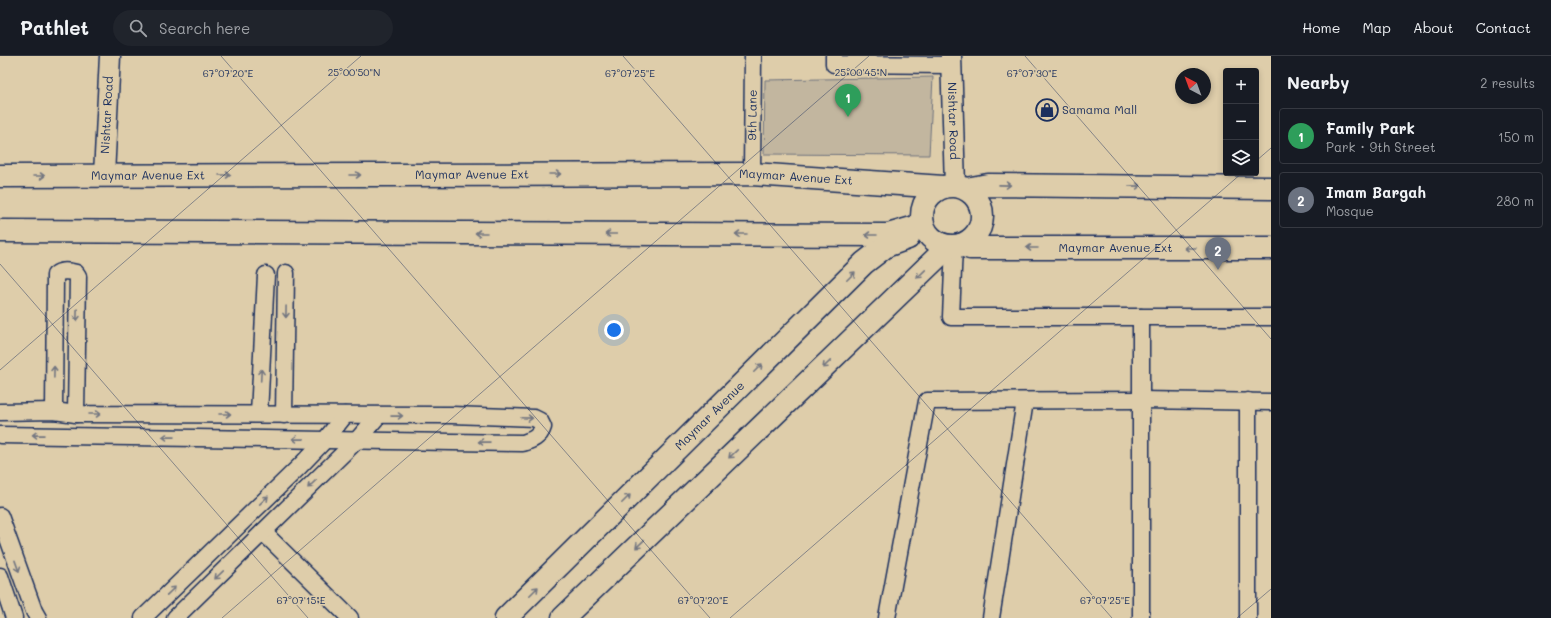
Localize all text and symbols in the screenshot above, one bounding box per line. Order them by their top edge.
search box [113,10,393,46]
text: Pathlet [20,15,89,40]
icon: search [127,17,149,39]
text: Search here [159,18,250,38]
text: Home [1302,18,1340,37]
text: Map [1362,18,1391,37]
text: About [1413,18,1454,37]
text: Contact [1476,18,1531,37]
text: 25°00'50"N [328,65,380,79]
text: 25°00'45"N [835,65,887,79]
text: 67°07'20"E [203,66,253,80]
text: 67°07'25"E [605,66,655,80]
text: 67°07'30"E [1007,66,1058,80]
north arrow [1175,68,1211,104]
map controls [1223,68,1259,176]
button: + [1223,68,1259,104]
text: Nearby [1287,71,1349,93]
text: 2 results [1480,74,1535,91]
street label: Nishtar Road [96,75,116,154]
street label: Nishtar Road [945,82,963,160]
pin: 1 [835,84,861,117]
street label: 9th Lane [743,89,760,141]
shop icon: Samama Mall [1034,97,1060,123]
place label: Samama Mall [1062,101,1137,117]
button: − [1223,104,1259,140]
text: Family Park [1326,118,1415,138]
text: 1 [1298,128,1304,145]
text: 150 m [1498,128,1534,145]
text: Park · 9th Street [1326,138,1436,155]
button: layers [1223,140,1259,176]
street label: Maymar Avenue Ext [739,165,853,188]
street label: Maymar Avenue Ext [91,166,205,183]
street label: Maymar Avenue Ext [415,166,529,182]
one-way arrow [548,170,561,178]
one-way arrow [218,171,231,179]
one-way arrow [348,171,361,179]
one-way arrow [32,172,45,179]
one-way arrow [998,181,1011,189]
one-way arrow [1128,182,1141,190]
text: Imam Bargah [1326,182,1426,202]
text: 2 [1297,192,1305,209]
text: 280 m [1496,192,1534,209]
text: Mosque [1326,202,1374,219]
one-way arrow [475,229,488,237]
one-way arrow [605,230,618,238]
one-way arrow [735,230,748,238]
one-way arrow [865,231,878,239]
pin: 2 [1205,237,1231,270]
street label: Maymar Avenue Ext [1059,239,1172,255]
one-way arrow [1026,244,1039,252]
one-way arrow [1184,244,1197,252]
one-way arrow [916,269,926,278]
one-way arrow [846,271,856,281]
one-way arrow [282,305,289,318]
one-way arrow [73,308,81,321]
your location [604,320,624,340]
one-way arrow [822,359,832,369]
one-way arrow [753,363,763,373]
one-way arrow [50,366,58,379]
one-way arrow [257,369,264,382]
street label: Maymar Avenue [671,377,747,453]
one-way arrow [88,410,101,418]
one-way arrow [218,410,231,418]
one-way arrow [390,412,403,420]
one-way arrow [520,414,533,422]
one-way arrow [32,431,45,439]
one-way arrow [162,433,175,441]
one-way arrow [292,435,305,443]
one-way arrow [478,438,491,446]
one-way arrow [728,449,738,459]
one-way arrow [307,479,317,489]
one-way arrow [621,494,631,504]
one-way arrow [259,496,270,505]
one-way arrow [635,539,645,549]
one-way arrow [14,559,22,571]
one-way arrow [214,570,224,580]
one-way arrow [166,586,176,596]
one-way arrow [529,586,539,595]
text: 67°07'15"E [277,593,326,607]
text: 67°07'20"E [678,593,728,607]
text: 67°07'25"E [1080,593,1130,607]

